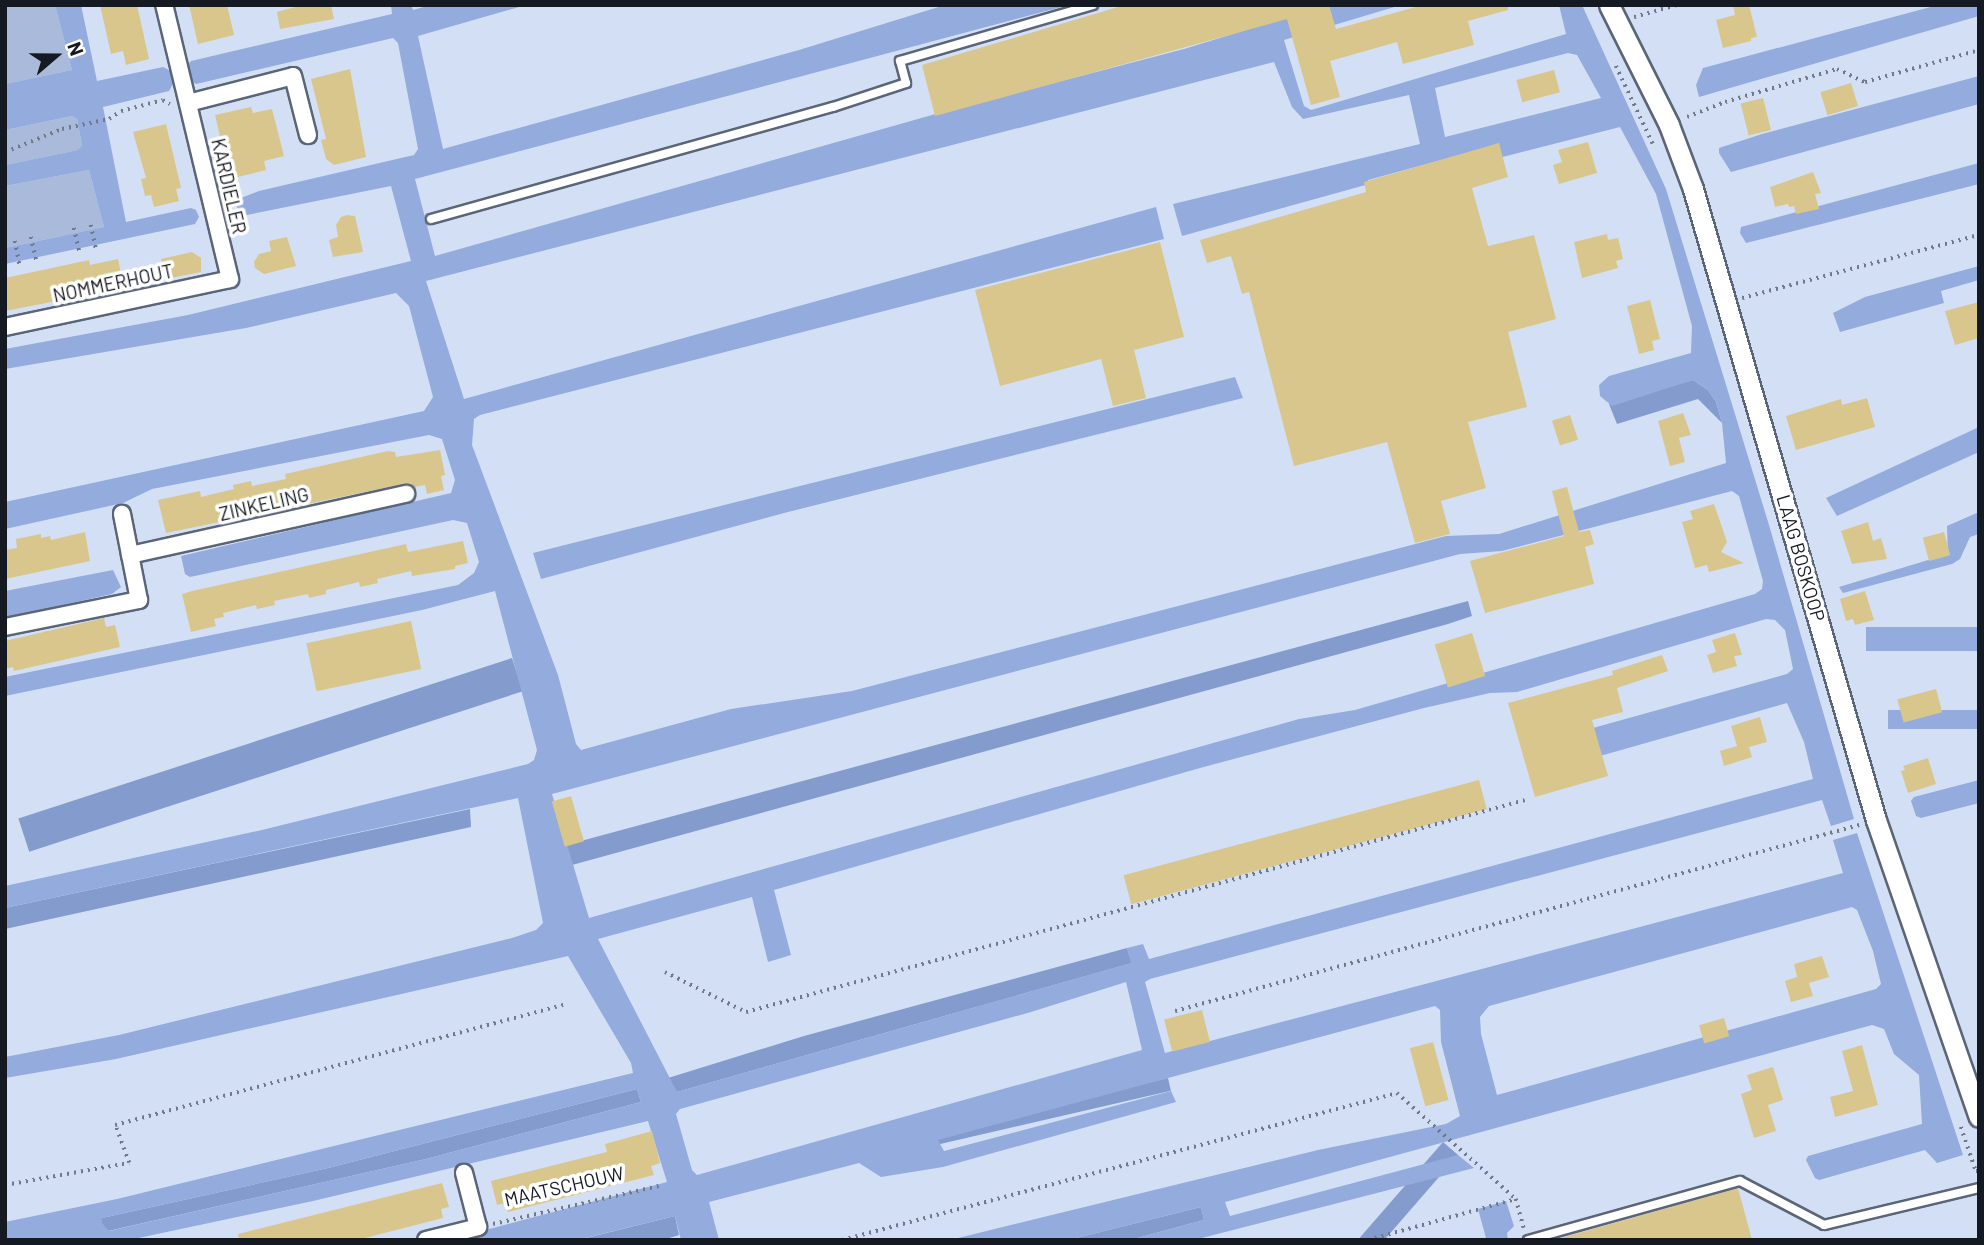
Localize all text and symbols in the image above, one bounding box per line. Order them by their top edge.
north arrow [21,21,91,91]
text: N [63,39,89,59]
street label: KARDIELER [207,136,251,236]
street label: NOMMERHOUT [51,259,175,307]
street label: ZINKELING [217,483,311,525]
street label: LAAG BOSKOOP [1772,492,1830,624]
street label: MAATSCHOUW [502,1161,626,1211]

